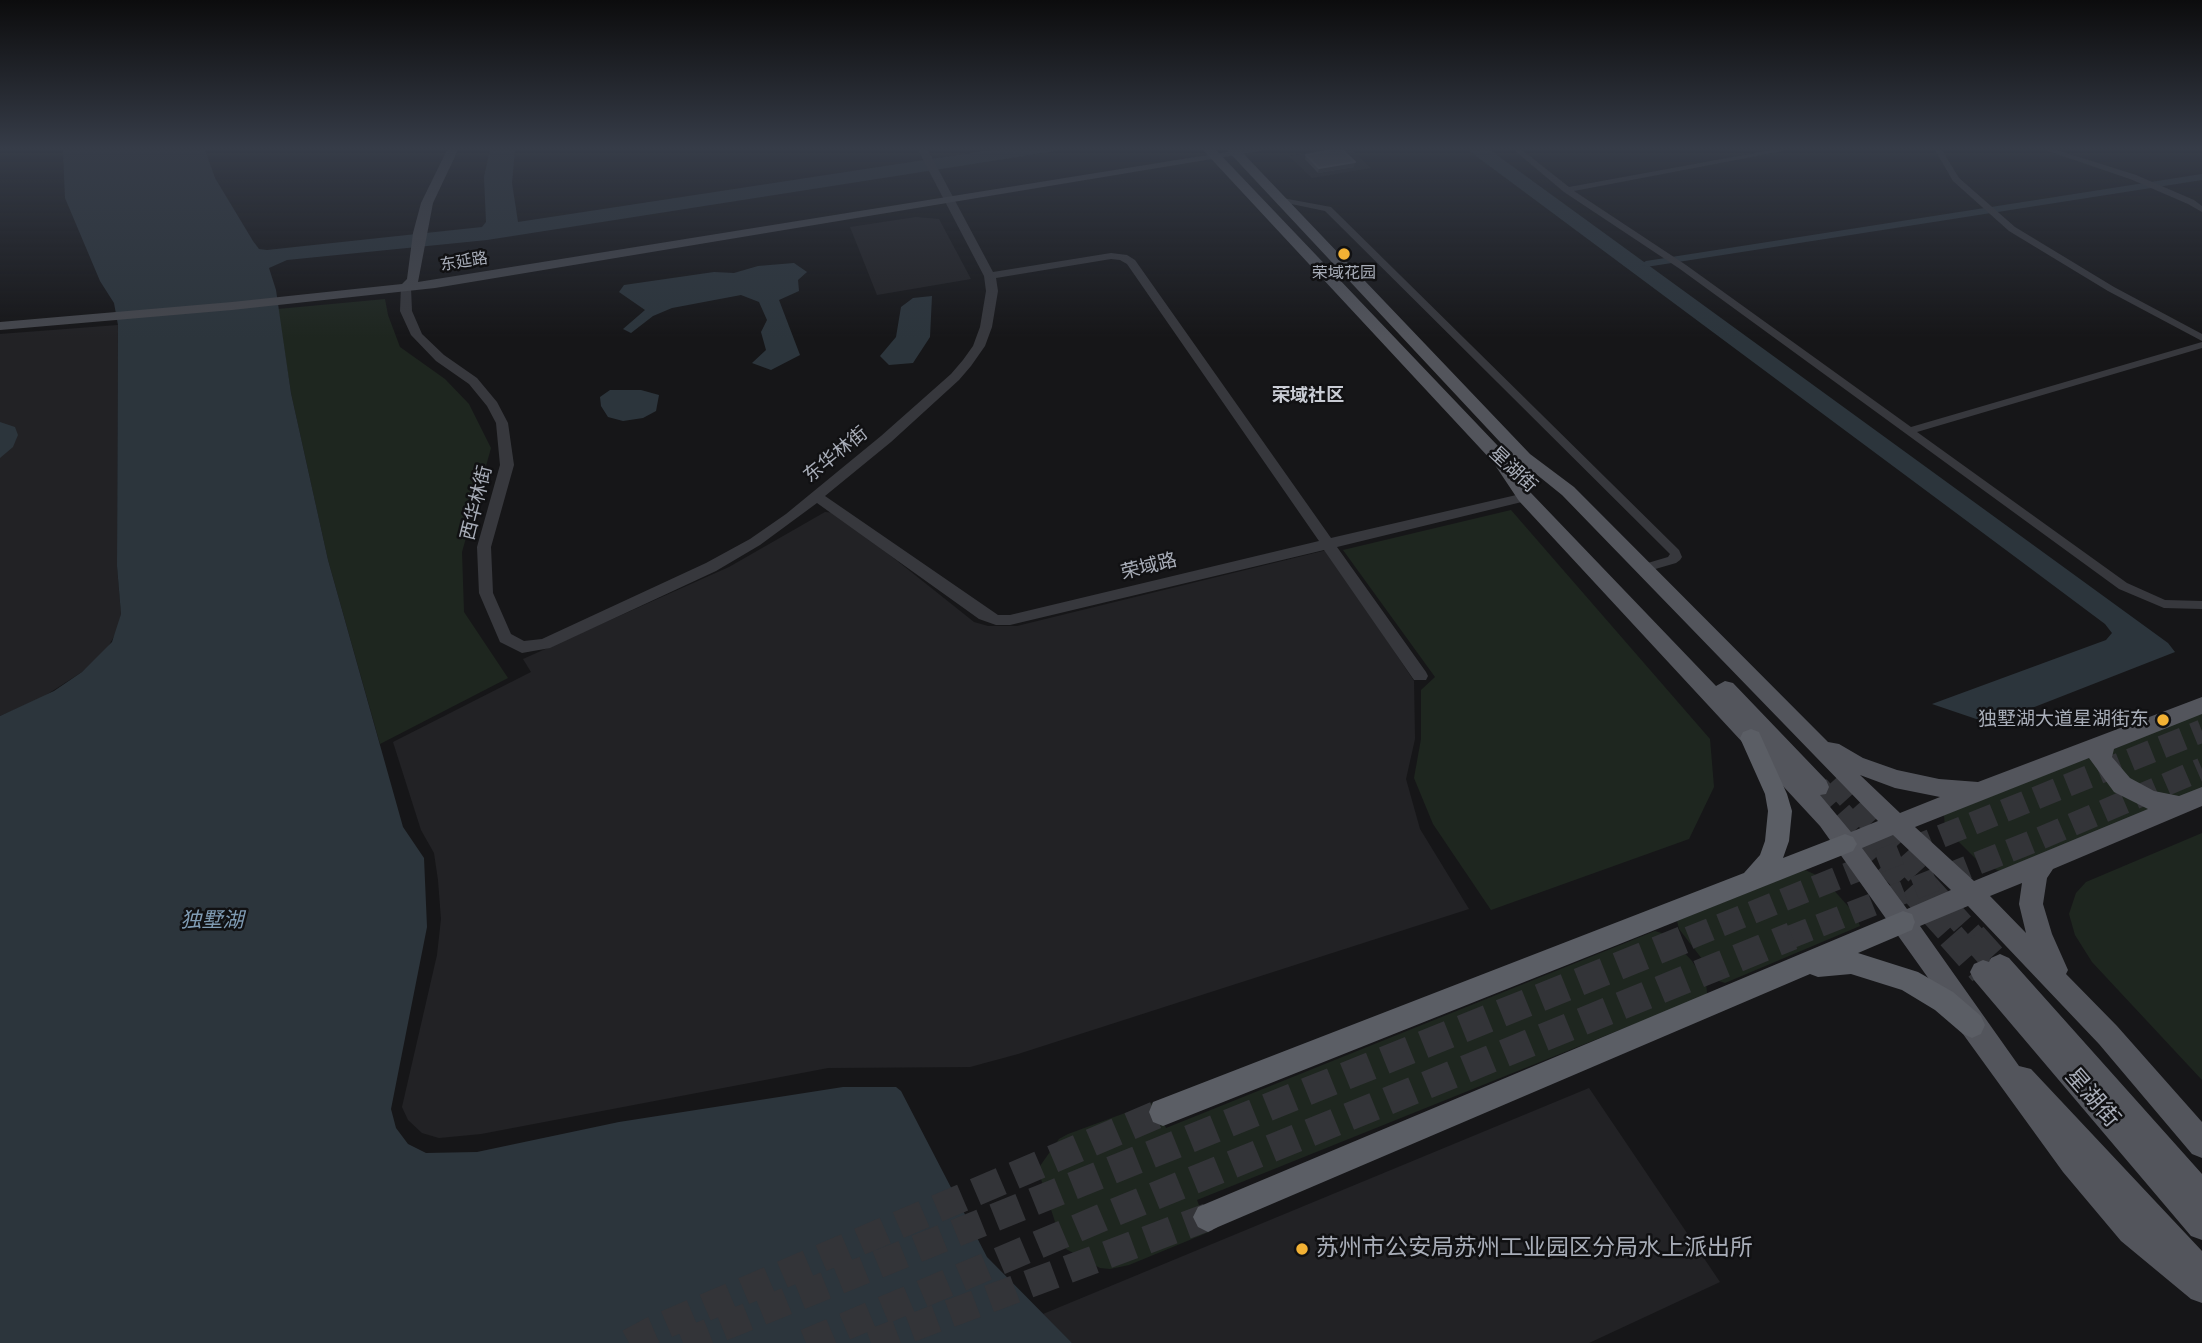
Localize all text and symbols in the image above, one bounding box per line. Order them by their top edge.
marker: 荣域花园 [1336,246,1352,262]
street label: 东延路 [439,249,489,275]
place label: 荣域花园 [1312,264,1376,284]
district label: 荣域社区 [1272,385,1344,407]
street label: 东华林街 [799,422,873,488]
street label: 星湖街 [1484,442,1542,498]
street label: 西华林街 [457,463,497,543]
street label: 荣域路 [1119,549,1179,585]
place label: 独墅湖大道星湖街东 [1978,709,2149,731]
marker: 独墅湖大道星湖街东 [2155,712,2171,728]
water label: 独墅湖 [181,908,243,934]
street label: 星湖街 [2059,1063,2125,1133]
place label: 苏州市公安局苏州工业园区分局水上派出所 [1316,1235,1753,1263]
marker: 苏州市公安局苏州工业园区分局水上派出所 [1294,1241,1310,1257]

